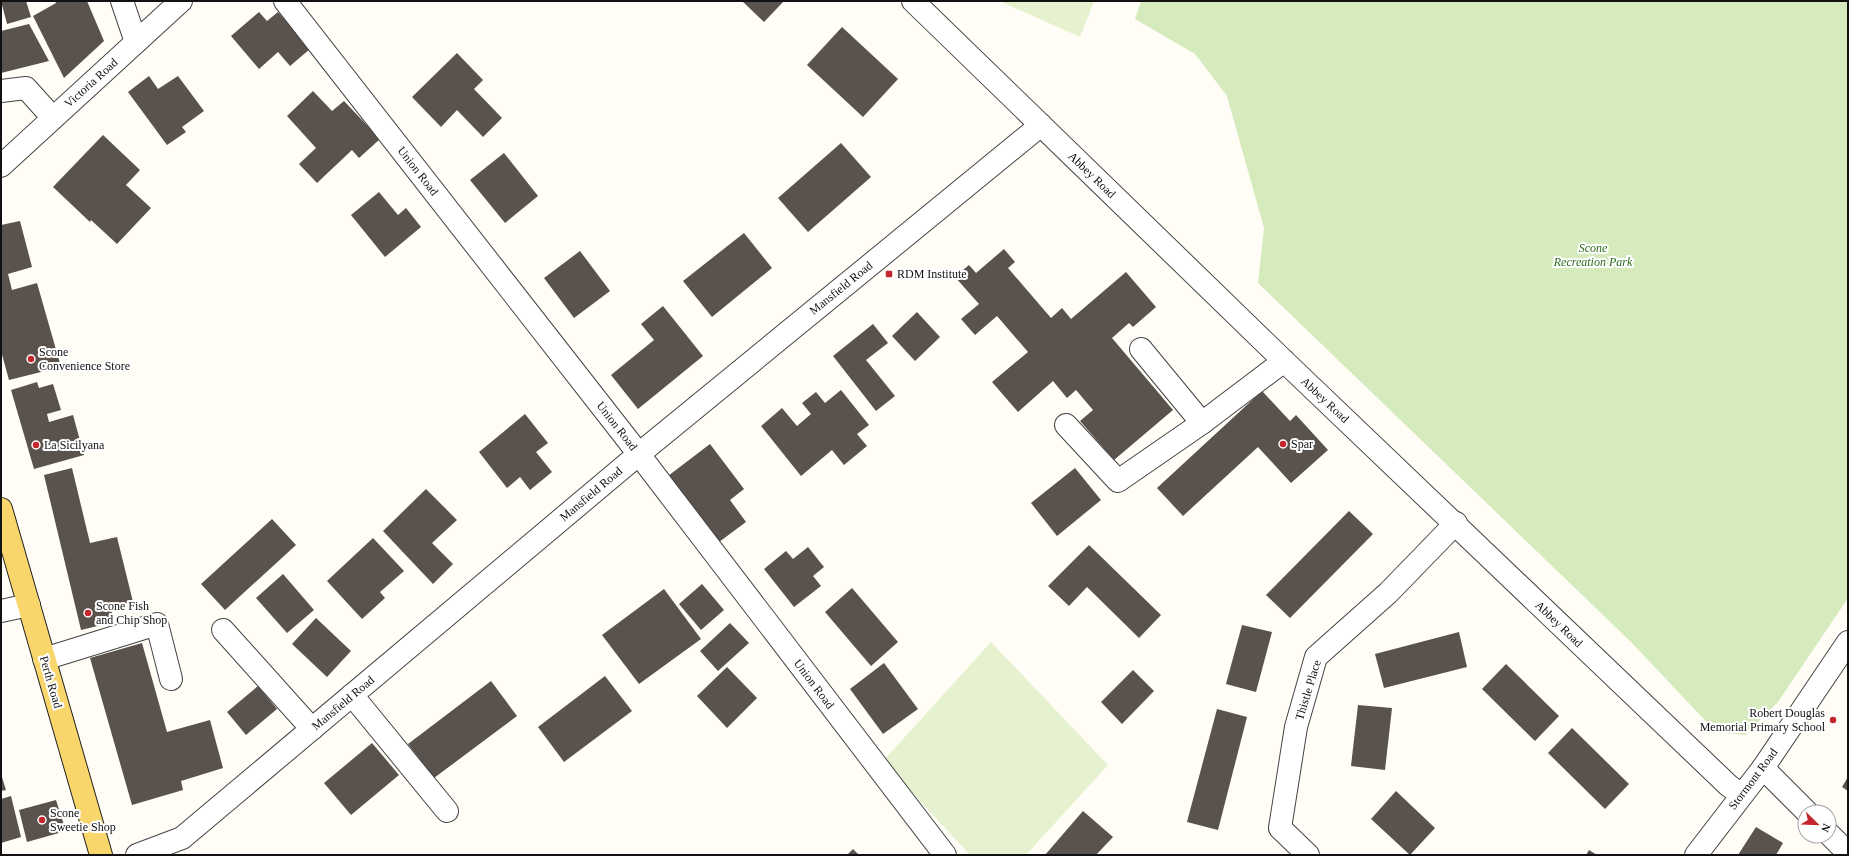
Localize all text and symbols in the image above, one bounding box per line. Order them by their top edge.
street label: Victoria Road [61,55,121,111]
street label: Union Road [395,144,441,198]
street label: Abbey Road [1065,149,1119,201]
park label: Scone Recreation Park [1553,241,1633,269]
street label: Mansfield Road [807,258,875,318]
place label: RDM Institute [897,267,967,281]
marker: RDM Institute [884,269,894,279]
place label: Scone Convenience Store [39,345,130,373]
marker: Scone Convenience Store [26,354,36,364]
street label: Abbey Road [1298,374,1352,426]
street label: Union Road [594,399,640,453]
place label: Spar [1291,437,1313,451]
place label: La Sicilyana [44,438,105,452]
marker: Spar [1278,439,1288,449]
marker: La Sicilyana [31,440,41,450]
street label: Mansfield Road [557,464,625,524]
street label: Abbey Road [1532,598,1586,650]
place label: Scone Fish and Chip Shop [96,599,167,627]
marker: Scone Fish and Chip Shop [83,608,93,618]
street label: Perth Road [37,654,65,710]
street label: Union Road [791,656,837,712]
street label: Thistle Place [1292,658,1324,722]
street label: Mansfield Road [309,673,377,733]
place label: Robert Douglas Memorial Primary School [1700,706,1826,734]
marker: Robert Douglas Memorial Primary School [1828,715,1838,725]
street label: Stormont Road [1725,746,1781,812]
north arrow [1797,804,1837,844]
place label: Scone Sweetie Shop [50,806,116,834]
marker: Scone Sweetie Shop [37,815,47,825]
text: N [1819,822,1833,834]

